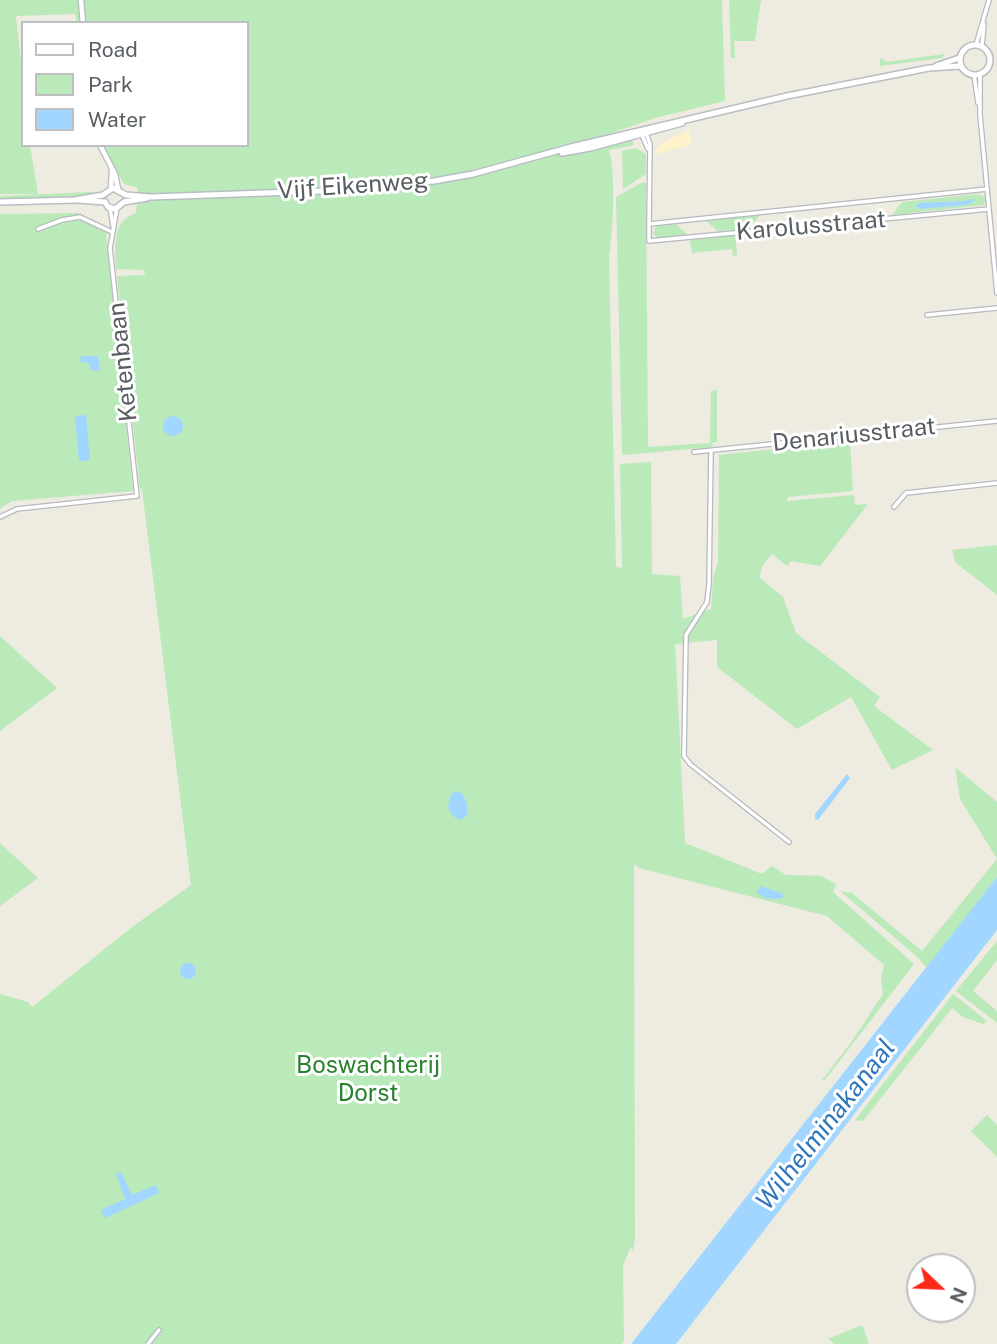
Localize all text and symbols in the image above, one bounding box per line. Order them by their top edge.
legend [21,21,248,147]
text: Road [88,37,138,62]
text: Park [88,72,133,97]
text: Water [88,107,146,132]
street label: Vijf Eikenweg [277,166,429,206]
street label: Karolusstraat [735,205,887,247]
street label: Ketenbaan [102,301,144,423]
street label: Denariusstraat [771,412,937,458]
water label: Wilhelminakanaal [750,1034,902,1216]
park label: Boswachterij Dorst [296,1052,440,1108]
north arrow [906,1253,976,1323]
text: N [945,1284,972,1307]

